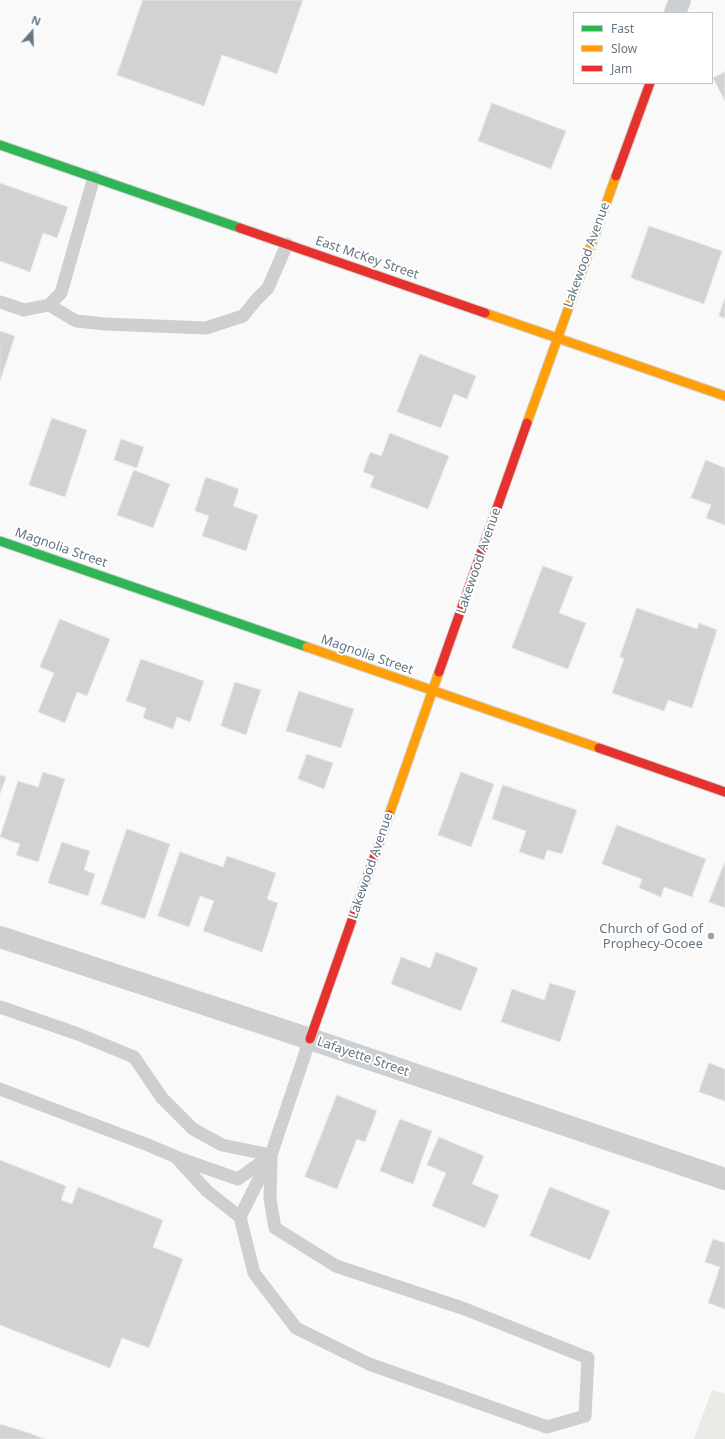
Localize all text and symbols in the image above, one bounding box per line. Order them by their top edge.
north arrow [12,12,52,52]
text: N [29,12,43,29]
legend [573,12,713,84]
text: Fast [611,20,634,37]
text: Slow [611,40,637,57]
text: Jam [611,60,632,77]
street label: Lakewood Avenue [561,200,613,310]
street label: East McKey Street [313,233,421,283]
street label: Lakewood Avenue [454,506,504,616]
street label: Magnolia Street [13,525,109,571]
street label: Magnolia Street [319,632,415,678]
street label: Lakewood Avenue [346,811,396,921]
place label: Church of God of Prophecy-Ocoee [599,921,703,952]
marker: Church of God of Prophecy-Ocoee [706,931,716,941]
street label: Lafayette Street [315,1034,411,1080]

